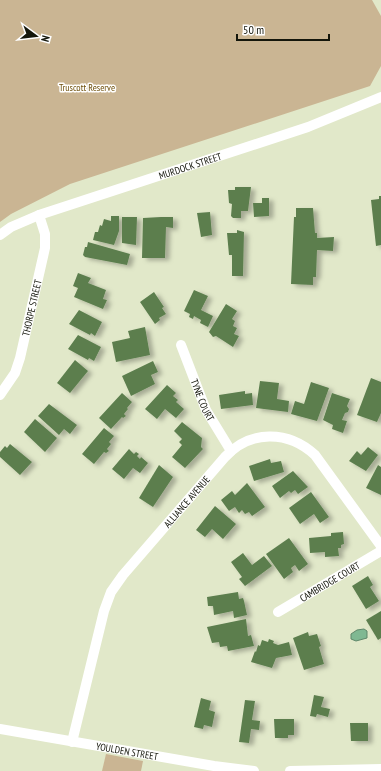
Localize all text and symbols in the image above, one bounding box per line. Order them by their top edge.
north arrow [16,16,56,56]
scale bar [237,16,329,42]
text: 50 m [243,22,264,37]
text: N [38,34,53,43]
park label: Truscott Reserve [59,81,115,94]
street label: MURDOCK STREET [157,150,224,182]
street label: THORPE STREET [19,278,45,337]
street label: TYNE COURT [188,377,217,424]
street label: ALLIANCE AVENUE [161,473,213,531]
street label: CAMBRIDGE COURT [297,559,363,605]
street label: YOULDEN STREET [95,740,160,763]

